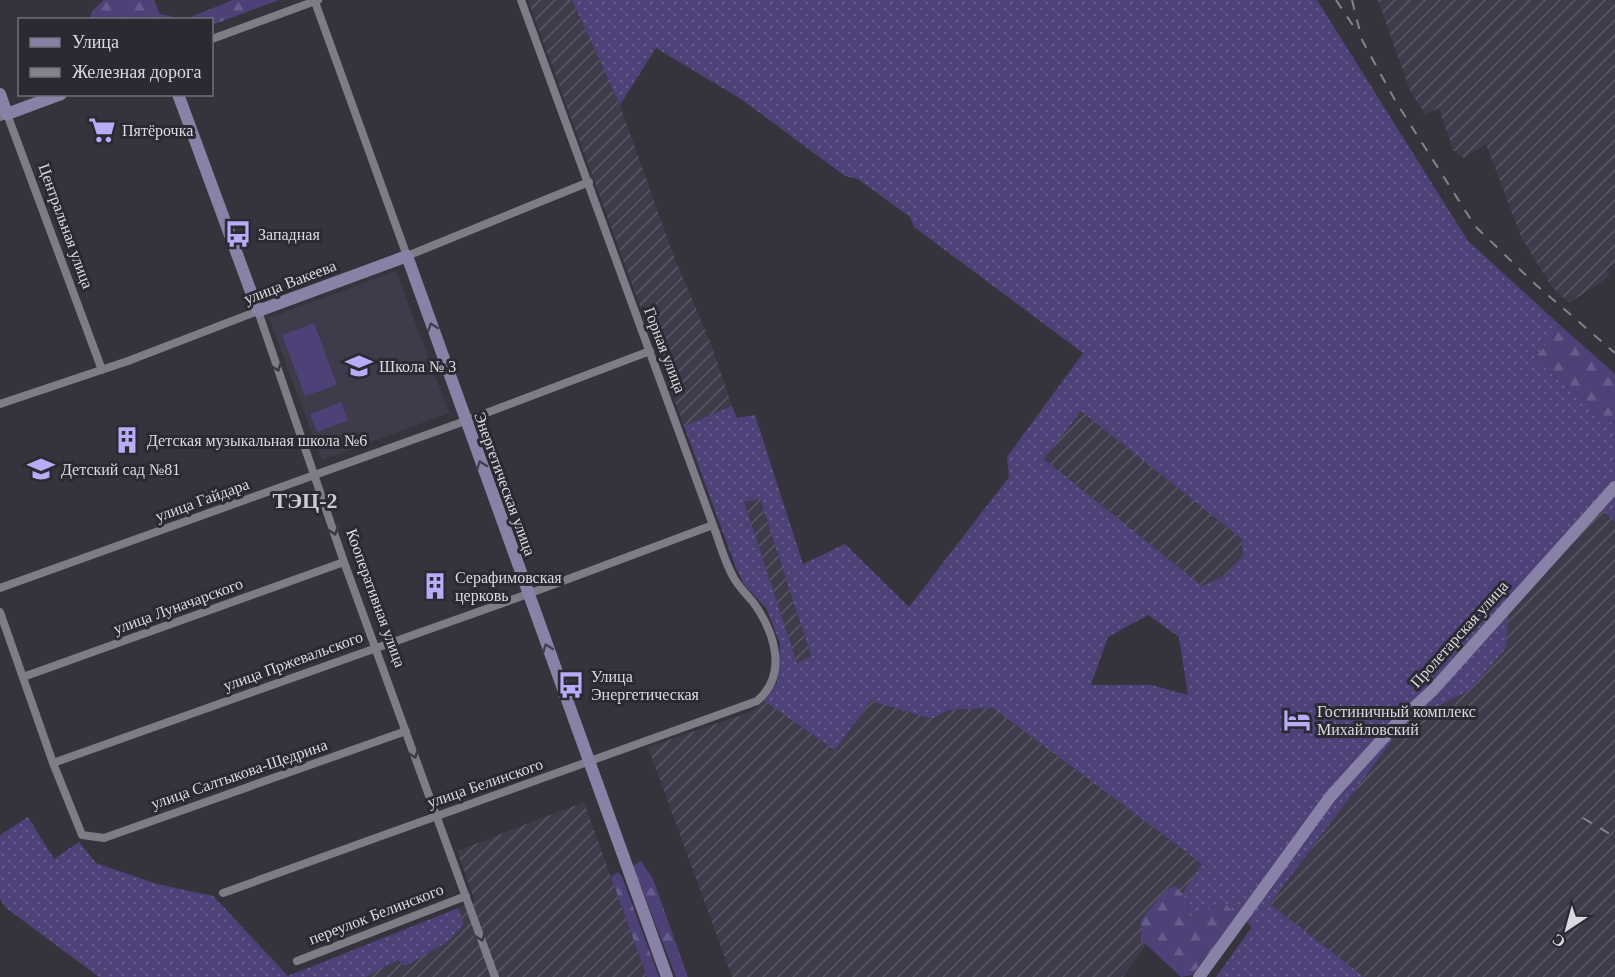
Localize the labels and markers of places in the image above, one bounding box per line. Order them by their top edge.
supermarket icon: Пятёрочка [87,115,117,145]
place label: Пятёрочка [122,122,193,140]
bus stop icon: Западная [223,219,253,249]
place label: Западная [258,226,320,244]
school or university icon: Школа № 3 [344,351,374,381]
place label: Школа № 3 [379,358,456,375]
building icon: Детская музыкальная школа №6 [112,425,142,455]
place label: Детская музыкальная школа №6 [147,432,367,450]
school or university icon: Детский сад №81 [26,454,56,484]
place label: Детский сад №81 [61,461,180,479]
place label: Серафимовская церковь [455,569,562,605]
building icon: Серафимовская церковь [420,571,450,601]
place label: Улица Энергетическая [591,668,700,704]
bus stop icon: Улица Энергетическая [556,670,586,700]
place label: Гостиничный комплекс Михайловский [1317,703,1476,738]
hotel icon: Гостиничный комплекс Михайловский [1282,705,1312,735]

